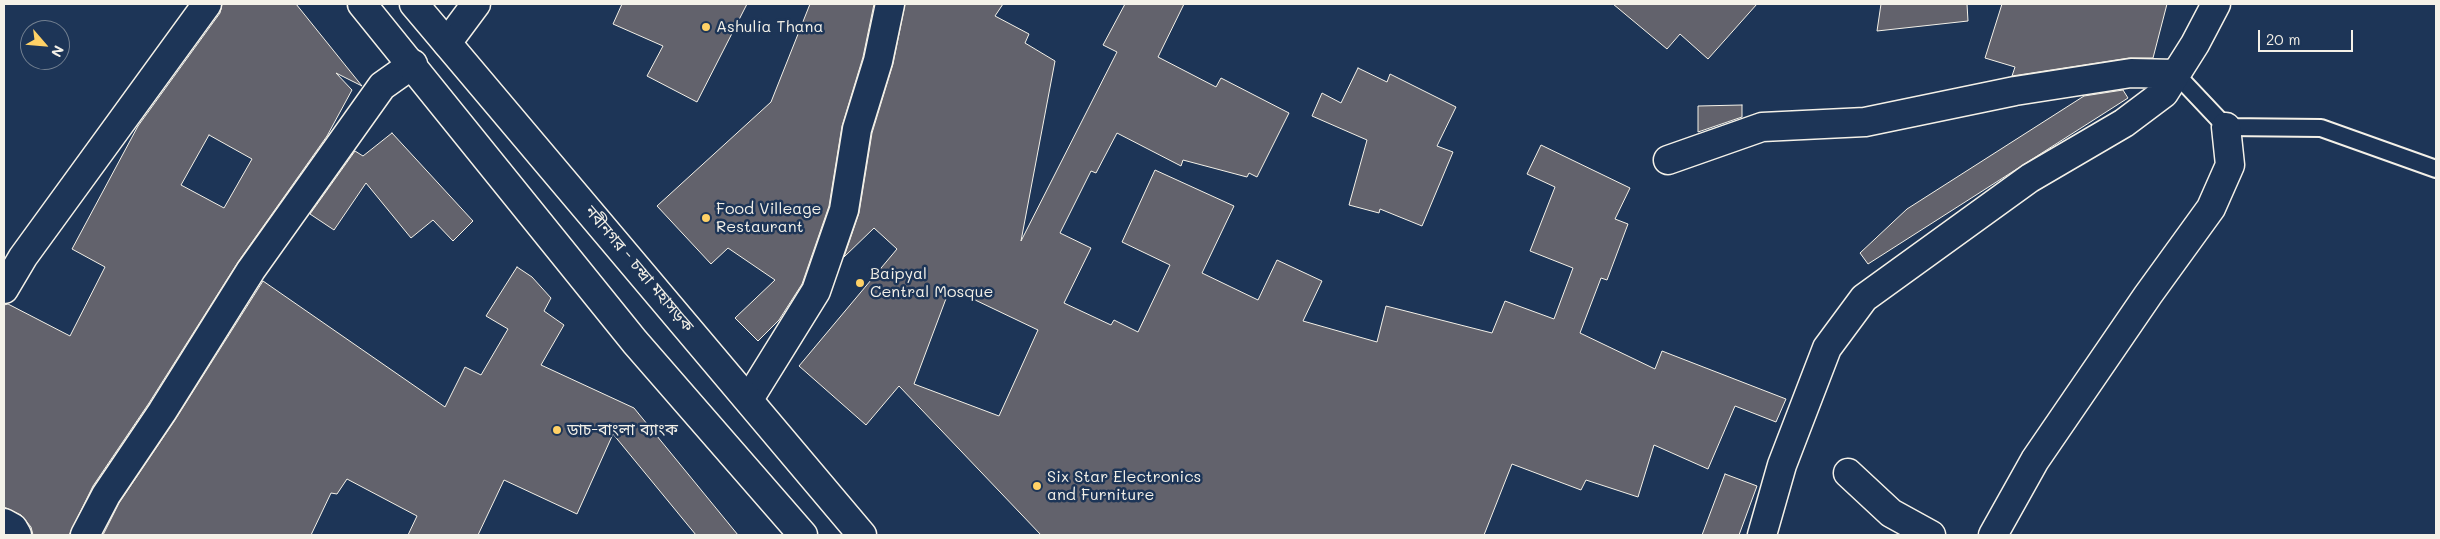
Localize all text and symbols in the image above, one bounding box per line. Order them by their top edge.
place label: Ashulia Thana [716,17,823,37]
north arrow [20,20,70,70]
scale bar [2260,20,2355,52]
marker: Ashulia Thana [700,21,712,33]
text: 20 m [2266,29,2300,49]
text: N [47,43,69,61]
place label: Food Villeage Restaurant [716,199,821,237]
street label: নবীনগর - চন্দ্রা মহাসড়ক [581,202,697,336]
marker: Food Villeage Restaurant [700,212,712,224]
place label: Baipyal Central Mosque [870,264,993,302]
marker: Baipyal Central Mosque [854,277,866,289]
place label: ডাচ-বাংলা ব্যাংক [567,420,678,440]
marker: ডাচ-বাংলা ব্যাংক [551,424,563,436]
place label: Six Star Electronics and Furniture [1047,467,1201,505]
marker: Six Star Electronics and Furniture [1031,480,1043,492]

